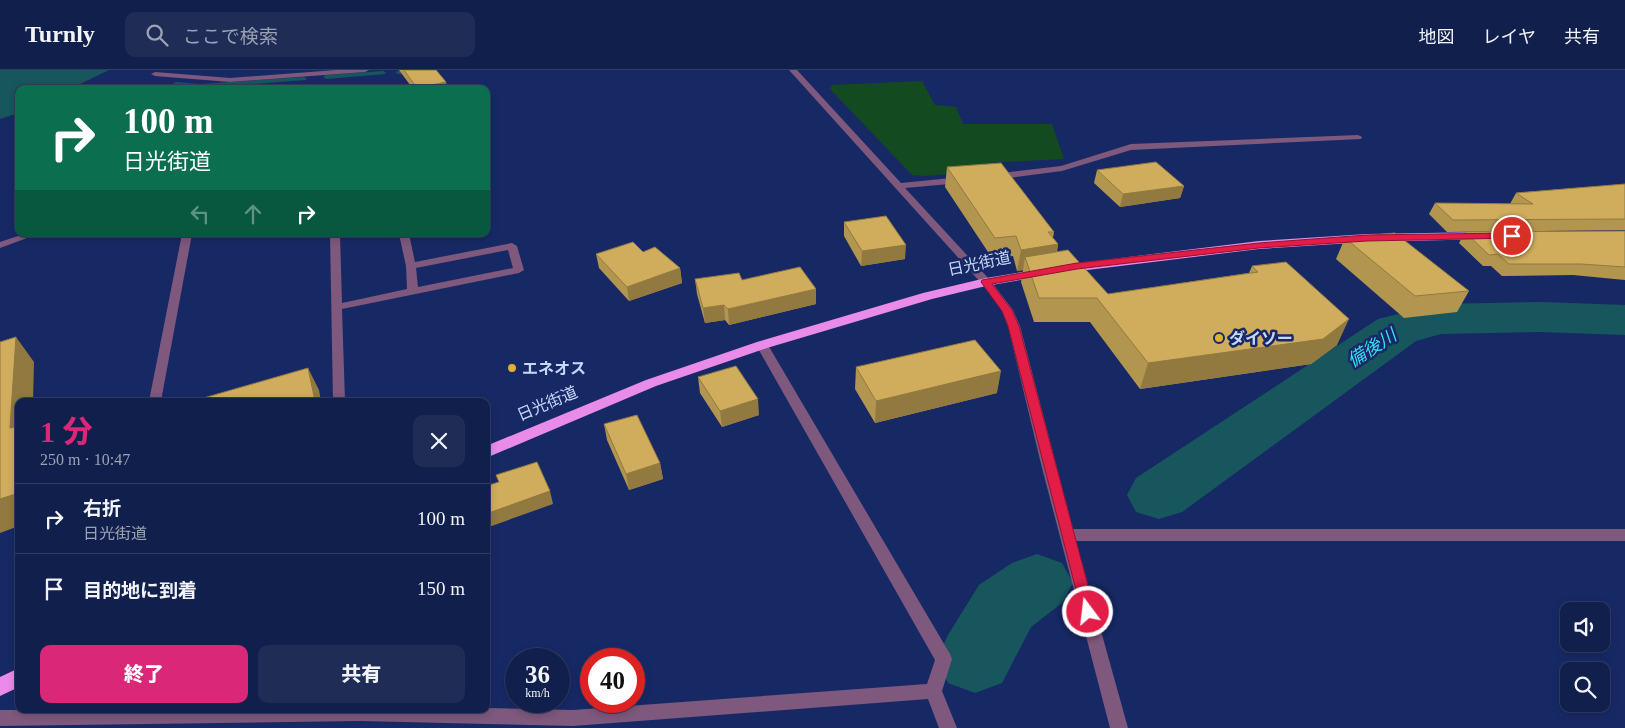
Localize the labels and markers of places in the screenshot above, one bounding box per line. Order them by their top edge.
pin [1491,215,1533,257]
place label: ダイソー [1229,330,1293,347]
marker: ダイソー [1213,332,1225,344]
place label: エネオス [522,360,586,377]
marker: エネオス [506,362,518,374]

